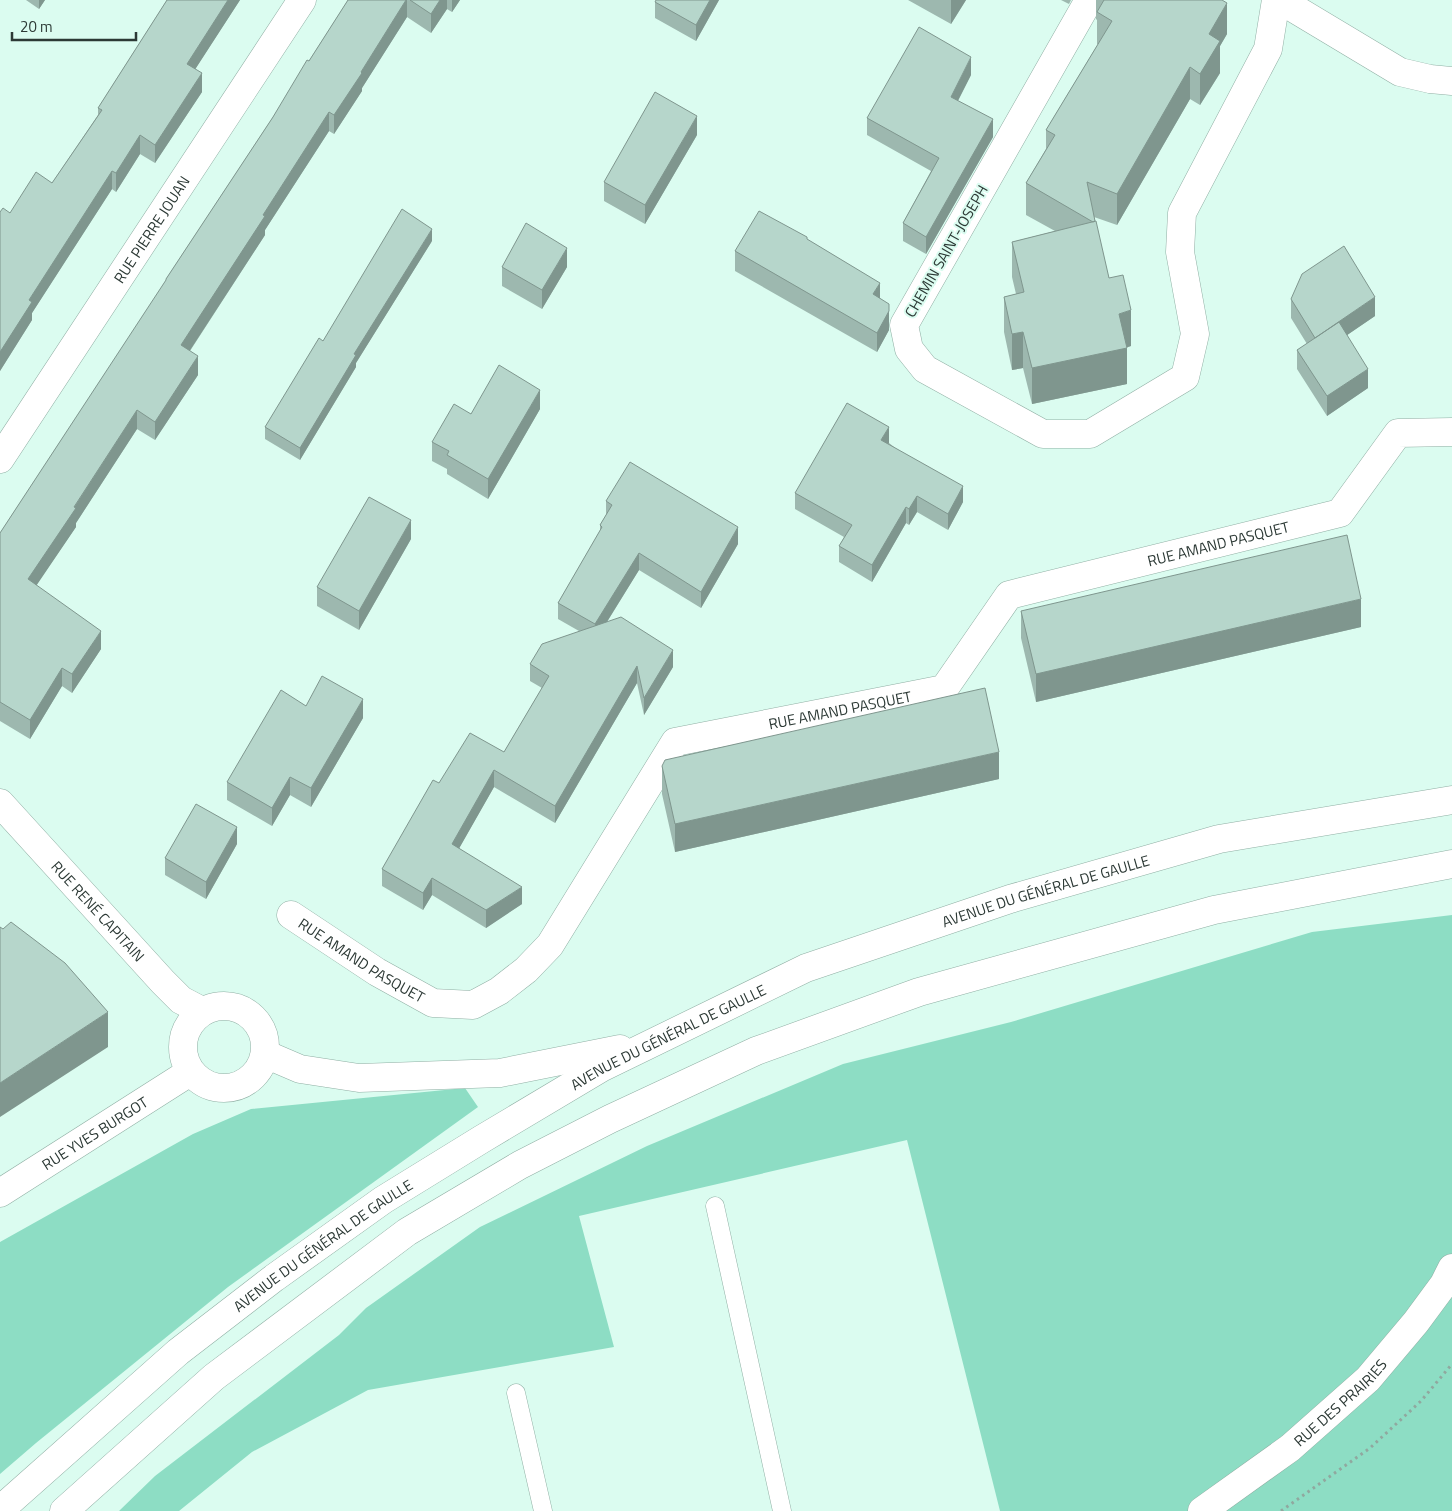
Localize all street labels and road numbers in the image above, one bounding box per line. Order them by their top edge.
street label: RUE PIERRE JOUAN [107,171,195,288]
street label: CHEMIN SAINT-JOSEPH [899,180,993,322]
street label: RUE AMAND PASQUET [1145,515,1292,572]
street label: RUE AMAND PASQUET [766,684,913,735]
street label: AVENUE DU GÉNÉRAL DE GAULLE [939,848,1152,933]
street label: RUE RENÉ CAPITAIN [46,855,150,967]
street label: RUE AMAND PASQUET [294,912,429,1008]
street label: AVENUE DU GÉNÉRAL DE GAULLE [566,978,770,1095]
street label: RUE YVES BURGOT [37,1090,152,1175]
street label: AVENUE DU GÉNÉRAL DE GAULLE [228,1173,417,1317]
street label: RUE DES PRAIRIES [1288,1354,1392,1451]

